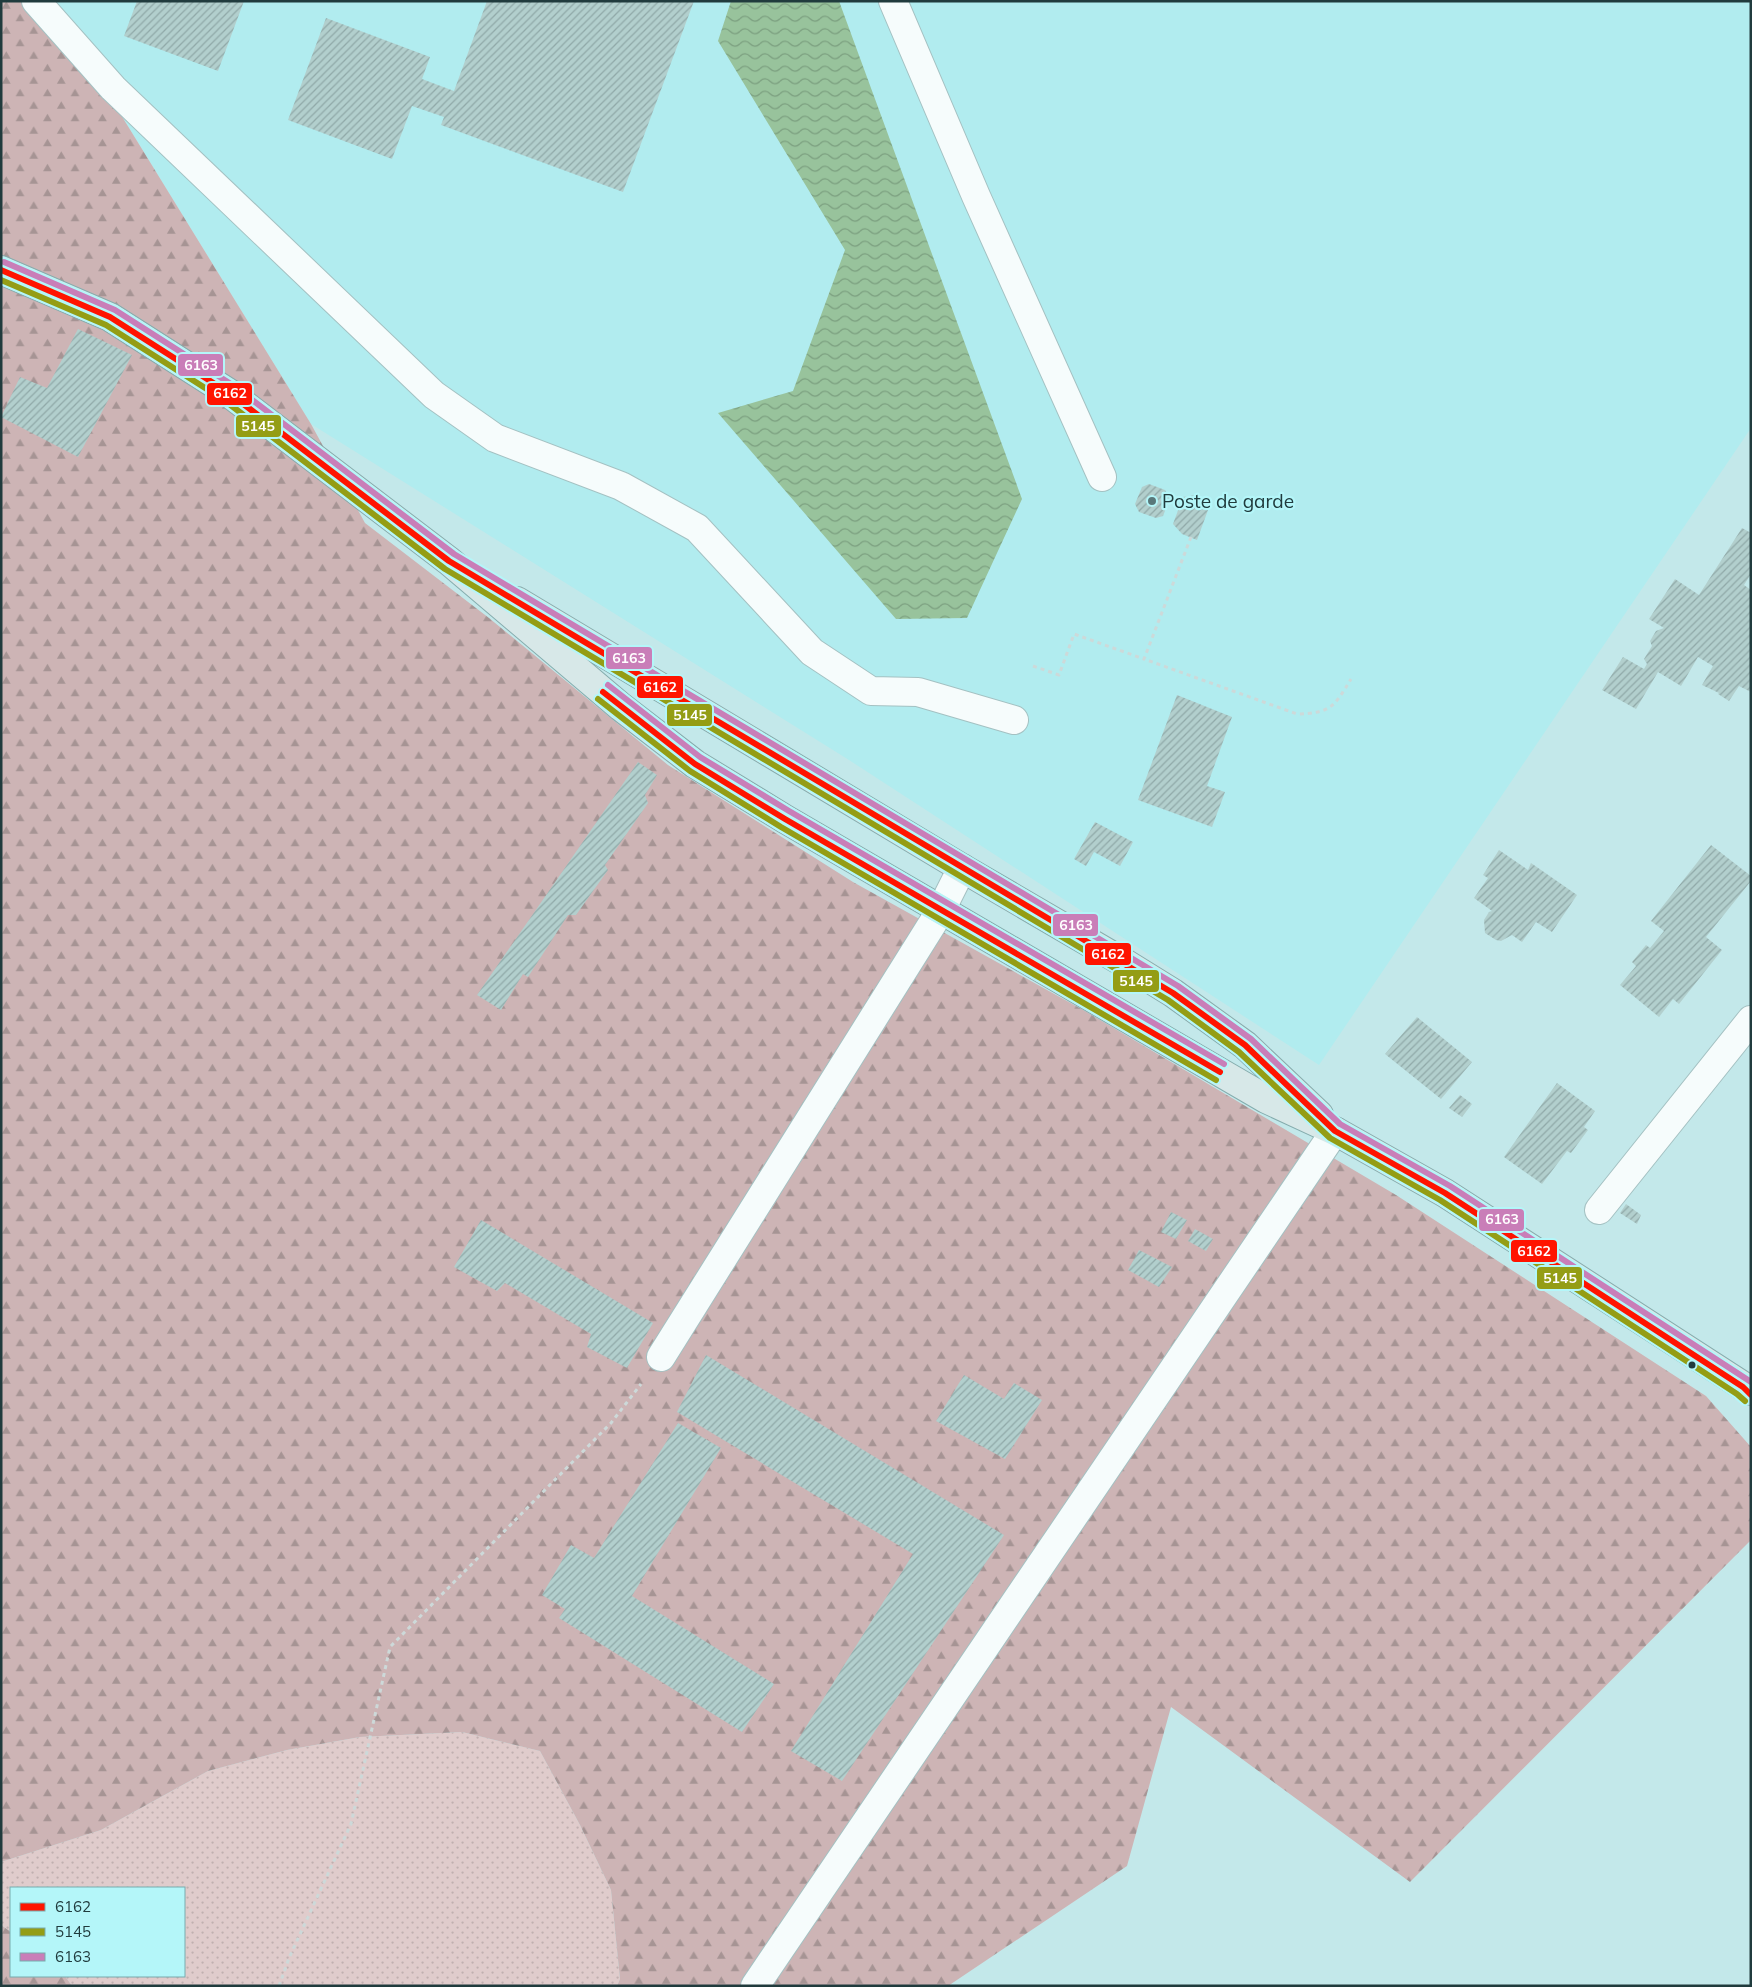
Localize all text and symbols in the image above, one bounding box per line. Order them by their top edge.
line badge: 6163 [177,353,224,377]
text: 6163 [184,356,218,374]
line badge: 6162 [206,382,253,406]
text: 6162 [213,384,247,402]
line badge: 5145 [235,414,282,438]
text: 5145 [241,417,275,435]
place label: Poste de garde [1162,489,1294,513]
marker: Poste de garde [1146,495,1158,507]
line badge: 6163 [605,646,653,670]
text: 6163 [612,649,646,667]
line badge: 6162 [636,675,684,699]
text: 6162 [643,678,677,696]
line badge: 5145 [666,703,713,727]
text: 5145 [673,706,707,724]
line badge: 6163 [1052,913,1099,937]
text: 6163 [1059,916,1093,934]
line badge: 6162 [1084,942,1132,966]
text: 6162 [1091,945,1125,963]
line badge: 5145 [1112,969,1160,993]
text: 5145 [1119,972,1153,990]
line badge: 6163 [1478,1208,1525,1232]
text: 6163 [1485,1210,1519,1228]
line badge: 6162 [1510,1239,1558,1263]
text: 6162 [1517,1242,1551,1260]
line badge: 5145 [1536,1266,1583,1290]
text: 5145 [1543,1269,1577,1287]
unlabelled marker [1687,1360,1697,1370]
legend [10,1887,185,1977]
text: 6162 [55,1897,91,1916]
text: 5145 [55,1922,91,1941]
text: 6163 [55,1947,91,1966]

